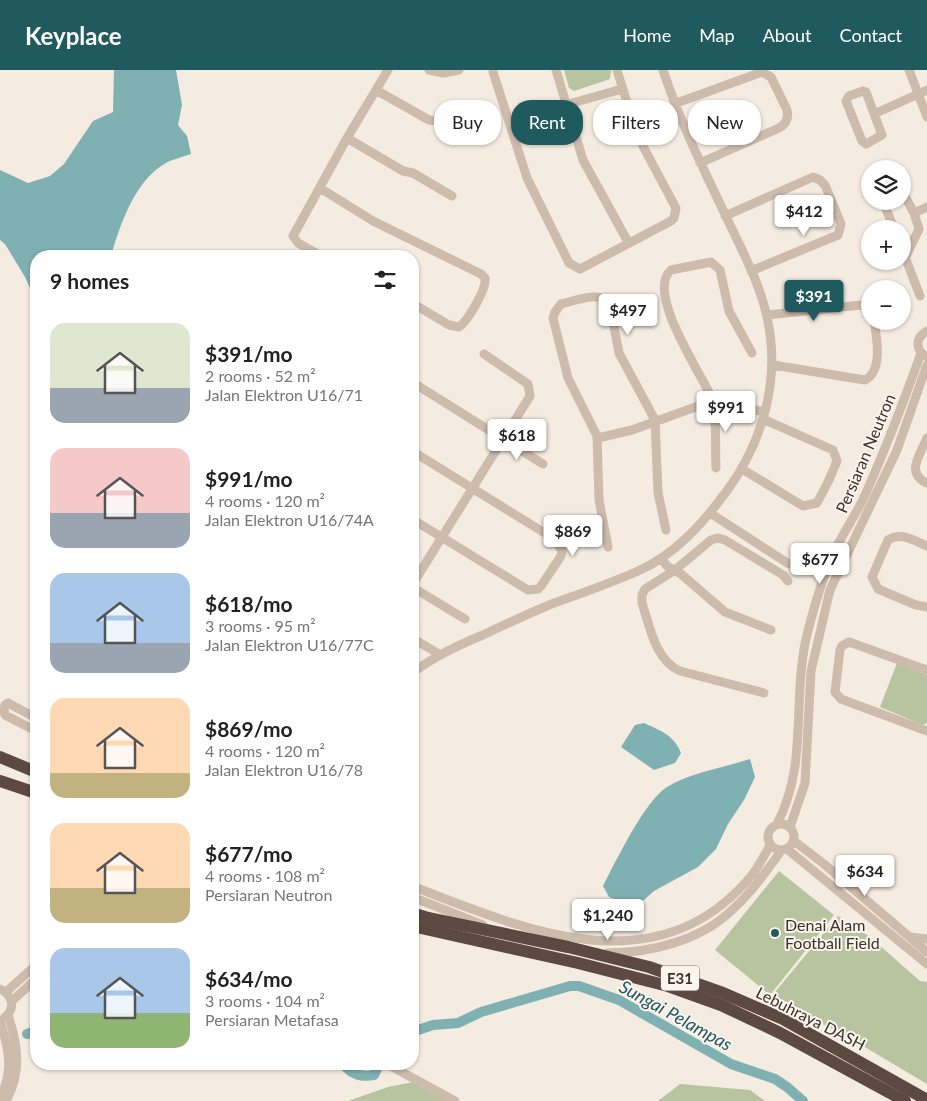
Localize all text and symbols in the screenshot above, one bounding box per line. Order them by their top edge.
text: Keyplace [25,21,122,50]
text: Home [623,24,671,46]
text: Map [699,24,735,46]
text: About [763,24,812,46]
text: Contact [840,24,902,46]
chip: Buy [434,100,501,145]
chip: Rent [511,100,583,145]
chip: Filters [593,100,678,145]
chip: New [688,100,761,145]
map controls [861,160,911,330]
button: layers [861,160,911,210]
pin: $412 [774,194,834,237]
text: $412 [785,201,823,220]
button: + [861,220,911,270]
icon: filters [371,266,399,294]
text: 9 homes [50,268,129,293]
pin: $391 [784,280,844,322]
button: − [861,280,911,330]
text: $391 [795,286,833,305]
pin: $497 [598,294,658,336]
text: $497 [609,300,647,319]
text: $391/mo [205,341,293,366]
icon: home [90,343,150,403]
text: 2 rooms · 52 m² [205,366,316,385]
text: Jalan Elektron U16/71 [205,385,363,404]
pin: $991 [696,390,756,433]
street label: Persiaran Neutron [831,391,899,515]
text: $991 [707,397,745,416]
pin: $618 [487,418,547,461]
text: $618 [498,425,536,444]
text: $991/mo [205,466,293,491]
icon: home [90,468,150,528]
text: 4 rooms · 120 m² [205,491,325,510]
text: Jalan Elektron U16/74A [205,510,374,529]
pin: $869 [543,514,603,557]
text: $869 [554,521,592,540]
pin: $677 [790,542,850,585]
text: $677 [801,549,839,568]
text: $618/mo [205,591,293,616]
icon: home [90,593,150,653]
text: 3 rooms · 95 m² [205,616,316,635]
text: Jalan Elektron U16/77C [205,635,374,654]
text: $869/mo [205,716,293,741]
icon: home [90,718,150,778]
text: 4 rooms · 120 m² [205,741,325,760]
text: Jalan Elektron U16/78 [205,760,363,779]
text: $677/mo [205,841,293,866]
icon: home [90,843,150,903]
pin: $634 [835,854,895,897]
text: $634 [846,861,884,880]
text: 4 rooms · 108 m² [205,866,325,885]
text: Persiaran Neutron [205,885,332,904]
pin: $1,240 [567,898,649,941]
text: $1,240 [583,905,633,924]
place label: Denai Alam Football Field [785,915,880,952]
marker: Denai Alam Football Field [769,927,781,939]
text: $634/mo [205,966,293,991]
road number: E31 [661,966,699,990]
icon: home [90,968,150,1028]
water label: Sungai Pelampas [616,975,736,1055]
street label: Lebuhraya DASH [753,982,869,1054]
text: 3 rooms · 104 m² [205,991,325,1010]
text: Persiaran Metafasa [205,1010,339,1029]

